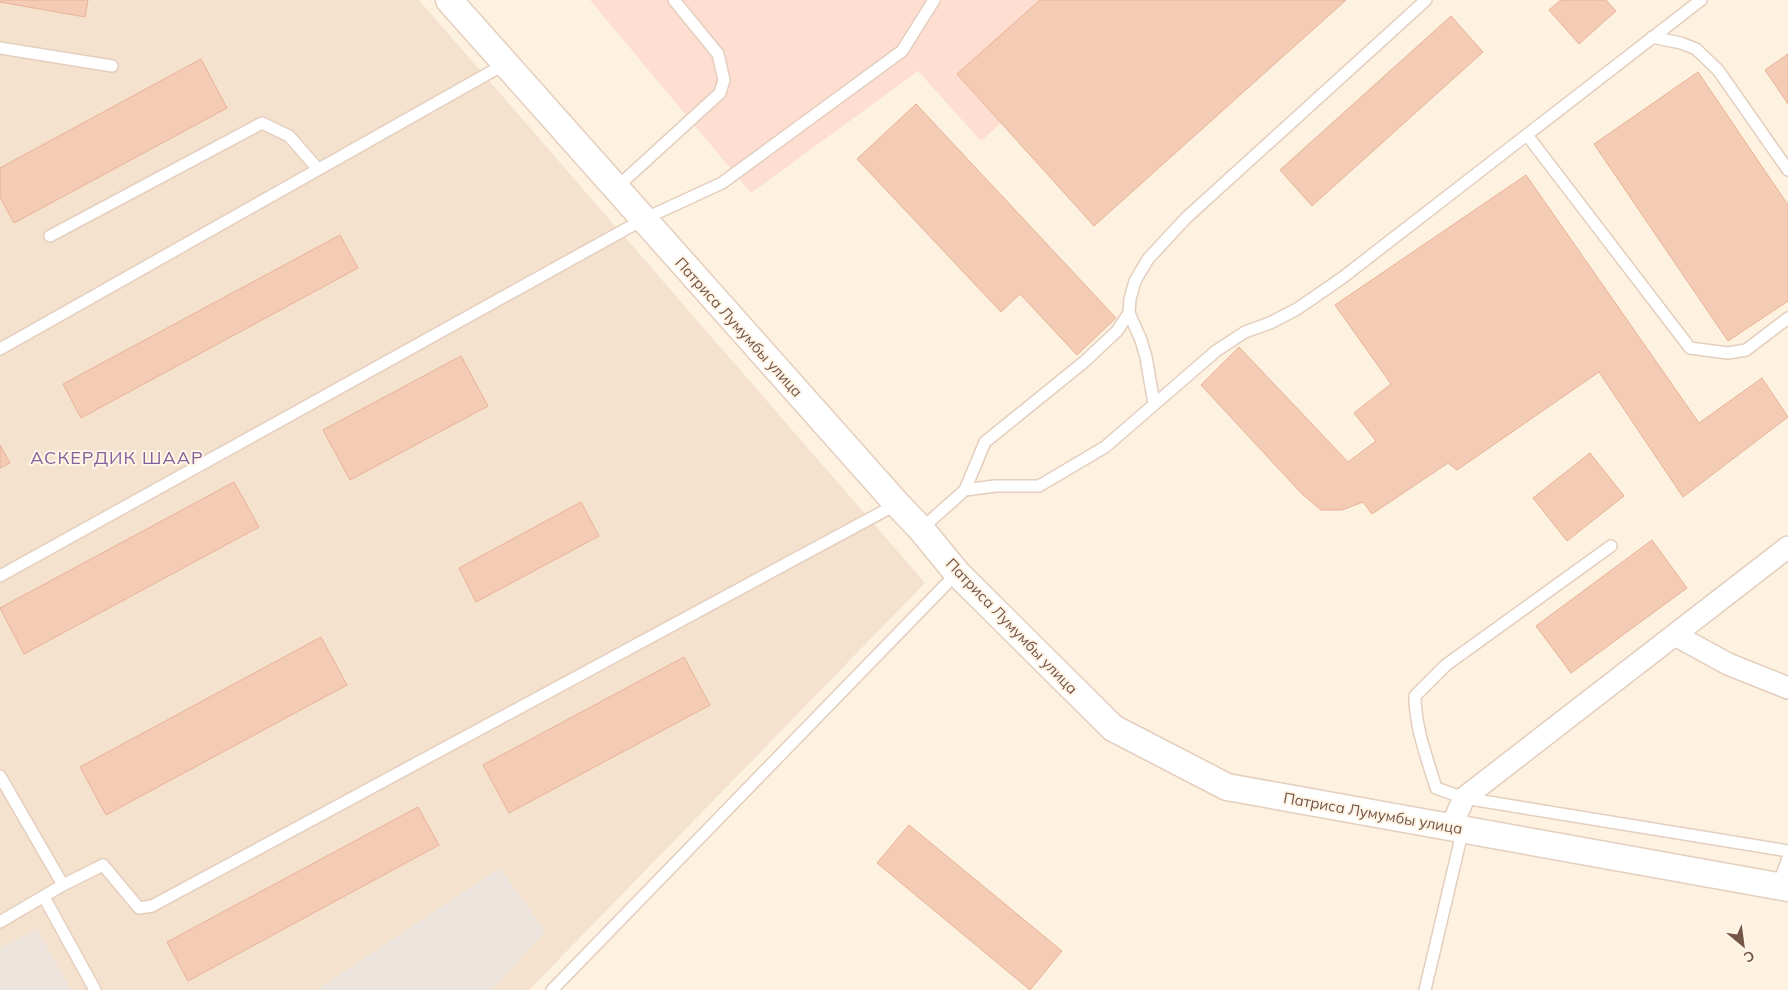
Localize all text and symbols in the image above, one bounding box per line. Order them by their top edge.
street label: Патриса Лумумбы улица [671,253,807,401]
district label: АСКЕРДИК ШААР [30,446,204,469]
street label: Патриса Лумумбы улица [942,554,1082,698]
street label: Патриса Лумумбы улица [1282,788,1464,838]
north arrow [1718,920,1768,970]
text: С [1741,946,1758,967]

